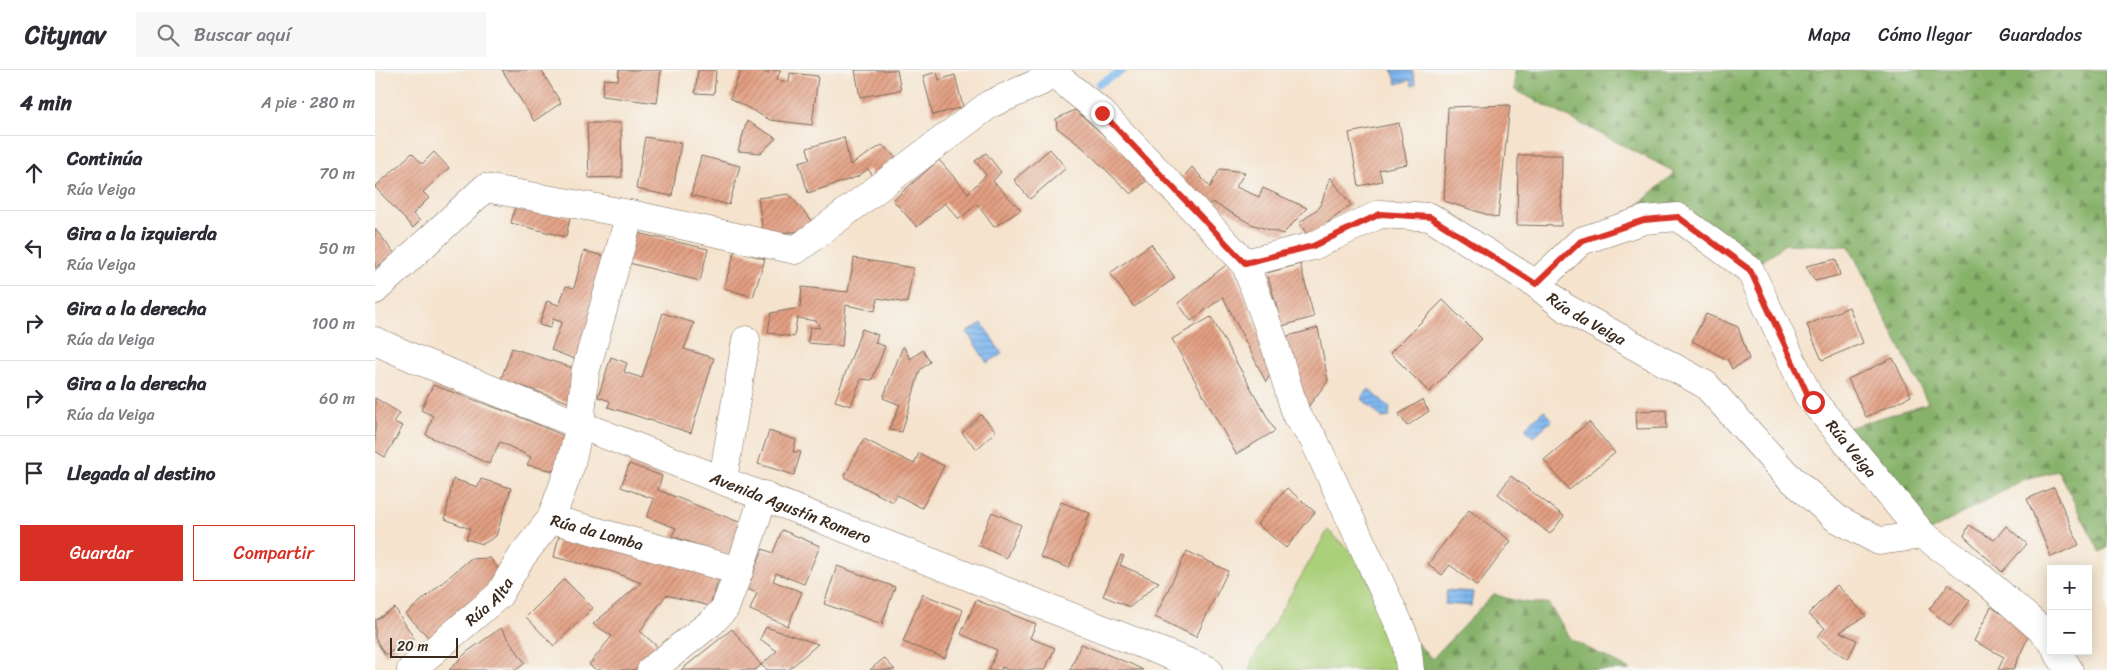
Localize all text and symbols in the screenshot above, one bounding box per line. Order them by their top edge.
search box [136,12,486,57]
text: Citynav [25,14,106,56]
text: Buscar aquí [194,18,291,51]
text: Mapa [1808,19,1850,51]
text: Cómo llegar [1878,19,1971,51]
text: Guardados [1999,19,2082,51]
icon: search [154,21,182,49]
text: 4 min [20,84,72,122]
text: A pie · 280 m [261,88,355,117]
route end [1091,102,1114,125]
text: Continúa [67,142,142,175]
icon: ahead [20,159,48,187]
text: 70 m [319,159,355,188]
text: Rúa Veiga [67,175,136,204]
text: Gira a la izquierda [67,217,217,250]
icon: left [20,234,48,262]
text: 50 m [319,234,355,263]
text: Rúa Veiga [67,250,136,279]
street label: Rúa da Veiga [1540,284,1632,354]
text: Gira a la derecha [67,292,206,325]
icon: right [20,309,48,337]
text: 100 m [311,309,355,338]
text: Rúa da Veiga [67,325,155,354]
text: Gira a la derecha [67,367,206,400]
icon: right [20,384,48,412]
text: 60 m [319,384,355,413]
route start [1802,391,1825,414]
text: Rúa da Veiga [67,400,155,429]
street label: Rúa Veiga [1818,413,1884,484]
text: Llegada al destino [67,457,216,490]
icon: arrive [20,459,48,487]
street label: Avenida Agustín Romero [705,463,876,552]
street label: Rúa da Lomba [547,506,647,559]
button: Guardar [20,525,183,581]
button: Compartir [193,525,355,581]
map controls [2047,565,2092,655]
button: + [2047,565,2092,610]
street label: Rúa Alta [458,571,522,634]
button: − [2047,610,2092,655]
text: 20 m [397,634,428,659]
scale bar [390,635,457,658]

